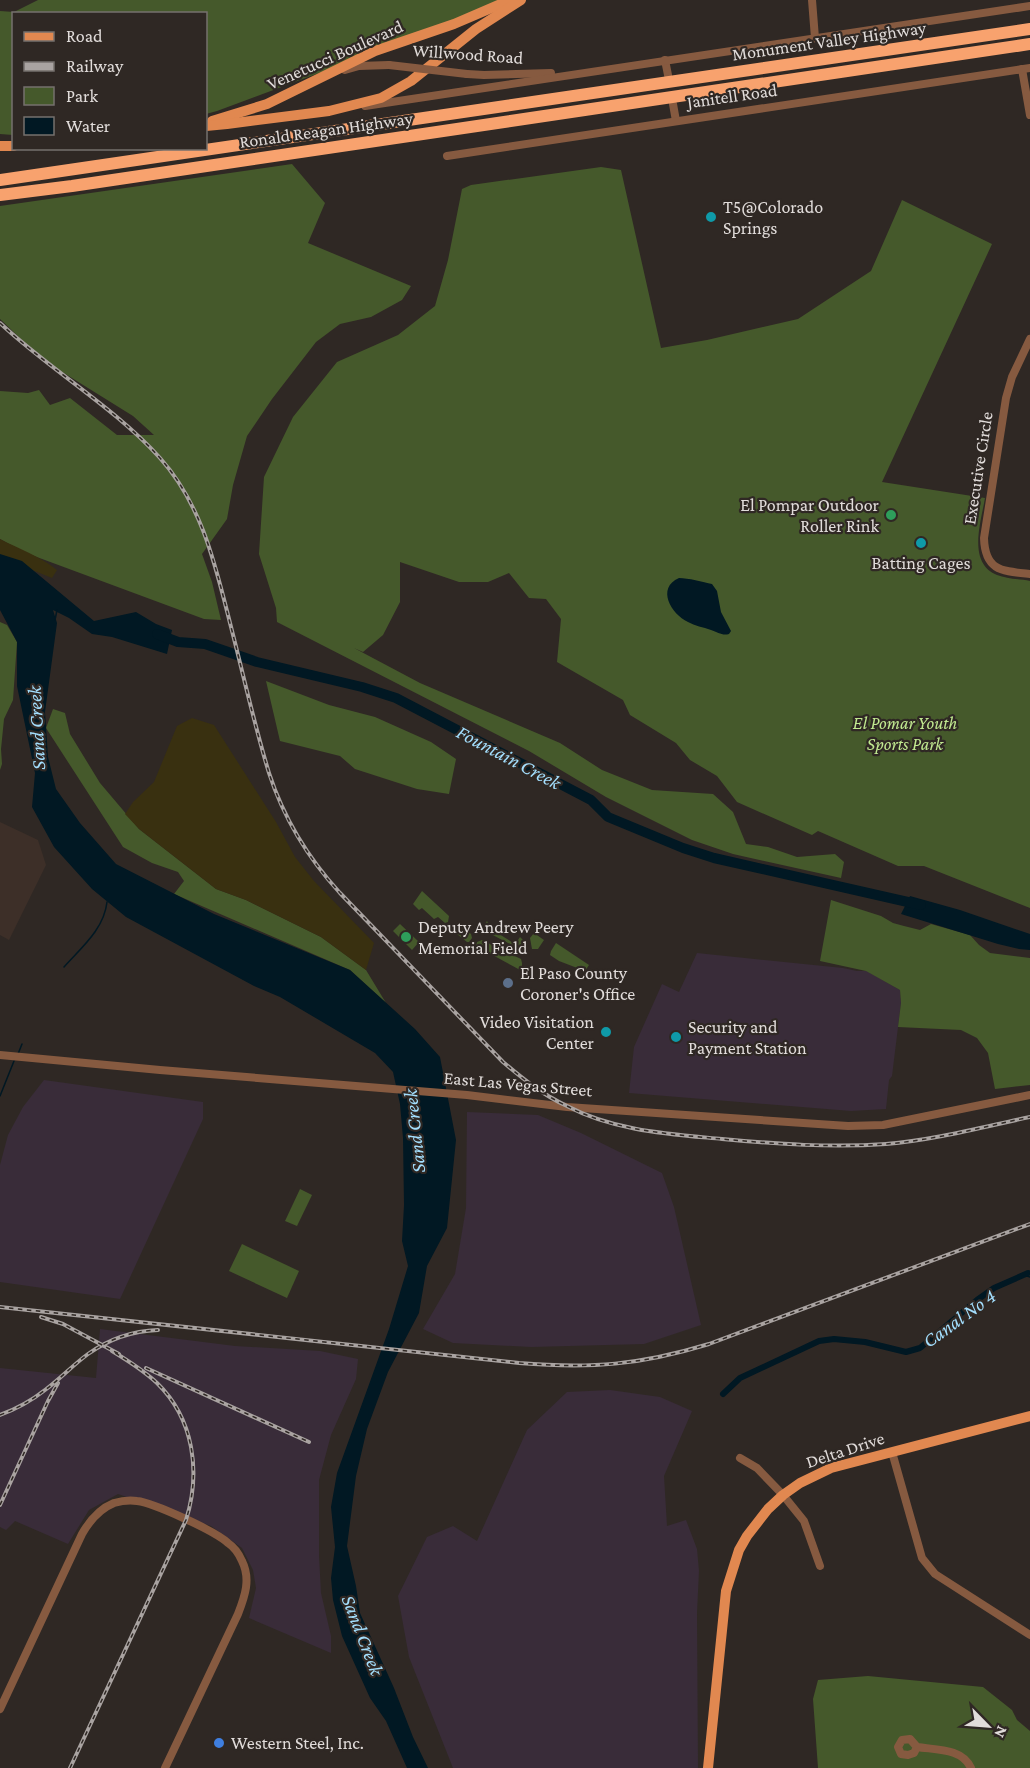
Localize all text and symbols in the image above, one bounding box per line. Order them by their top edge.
legend [12,12,207,150]
street label: Venetucci Boulevard [264,16,406,94]
street label: Monument Valley Highway [731,17,928,65]
text: Road [66,26,103,46]
street label: Willwood Road [412,40,524,68]
text: Railway [66,56,124,76]
street label: Janitell Road [684,80,779,113]
text: Park [66,86,98,106]
street label: Ronald Reagan Highway [238,108,415,152]
text: Water [66,116,111,136]
place label: T5@Colorado Springs [723,197,823,238]
marker: T5@Colorado Springs [704,210,718,224]
street label: Executive Circle [959,410,997,526]
place label: El Pompar Outdoor Roller Rink [740,495,880,536]
marker: El Pompar Outdoor Roller Rink [884,508,898,522]
marker: Batting Cages [914,536,928,550]
place label: Batting Cages [872,553,971,573]
water label: Sand Creek [23,684,49,771]
park label: El Pomar Youth Sports Park [853,713,957,754]
water label: Fountain Creek [453,720,566,794]
place label: Deputy Andrew Peery Memorial Field [418,917,574,958]
marker: Deputy Andrew Peery Memorial Field [399,930,413,944]
place label: El Paso County Coroner's Office [520,963,635,1004]
marker: El Paso County Coroner's Office [501,976,515,990]
place label: Video Visitation Center [480,1012,595,1053]
place label: Security and Payment Station [688,1017,807,1058]
marker: Video Visitation Center [599,1025,613,1039]
marker: Security and Payment Station [669,1030,683,1044]
street label: East Las Vegas Street [443,1068,594,1101]
water label: Sand Creek [399,1087,429,1174]
water label: Canal No 4 [918,1284,1000,1352]
street label: Delta Drive [803,1428,887,1472]
water label: Sand Creek [338,1592,389,1679]
north arrow [958,1696,1018,1756]
text: N [991,1724,1011,1741]
place label: Western Steel, Inc. [231,1733,364,1753]
marker: Western Steel, Inc. [212,1736,226,1750]

